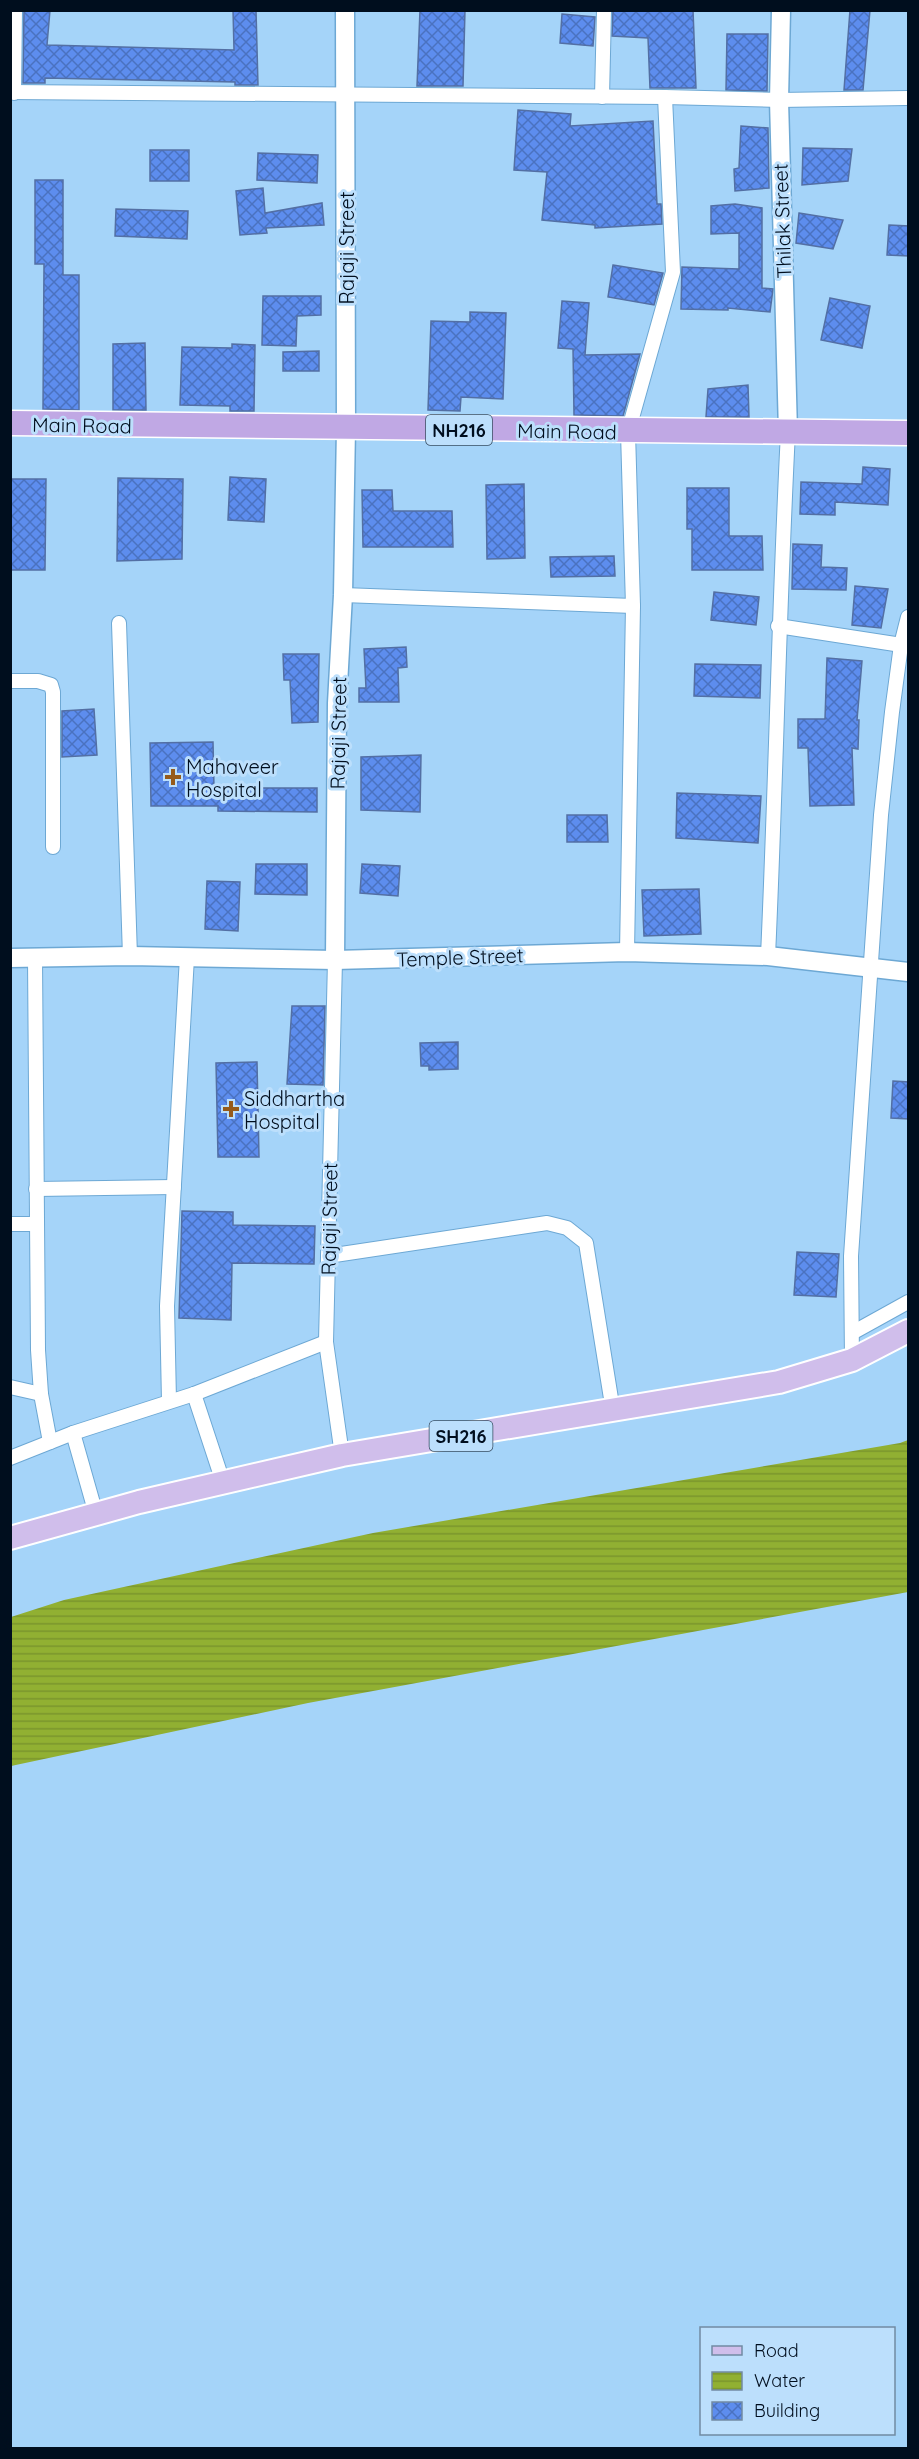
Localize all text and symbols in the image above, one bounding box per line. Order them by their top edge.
street label: Thilak Street [767,163,797,279]
street label: Rajaji Street [334,191,359,304]
street label: Main Road [32,412,132,438]
road number: NH216 [426,415,492,445]
street label: Main Road [517,418,617,444]
street label: Rajaji Street [325,676,351,790]
place label: Mahaveer Hospital [186,754,279,802]
marker: Mahaveer Hospital [164,768,182,786]
street label: Temple Street [396,942,524,972]
place label: Siddhartha Hospital [244,1086,345,1134]
marker: Siddhartha Hospital [222,1100,240,1118]
street label: Rajaji Street [316,1162,342,1276]
road number: SH216 [430,1421,492,1451]
legend [700,2327,895,2435]
text: Road [754,2339,799,2362]
text: Water [754,2369,805,2392]
text: Building [754,2399,820,2422]

